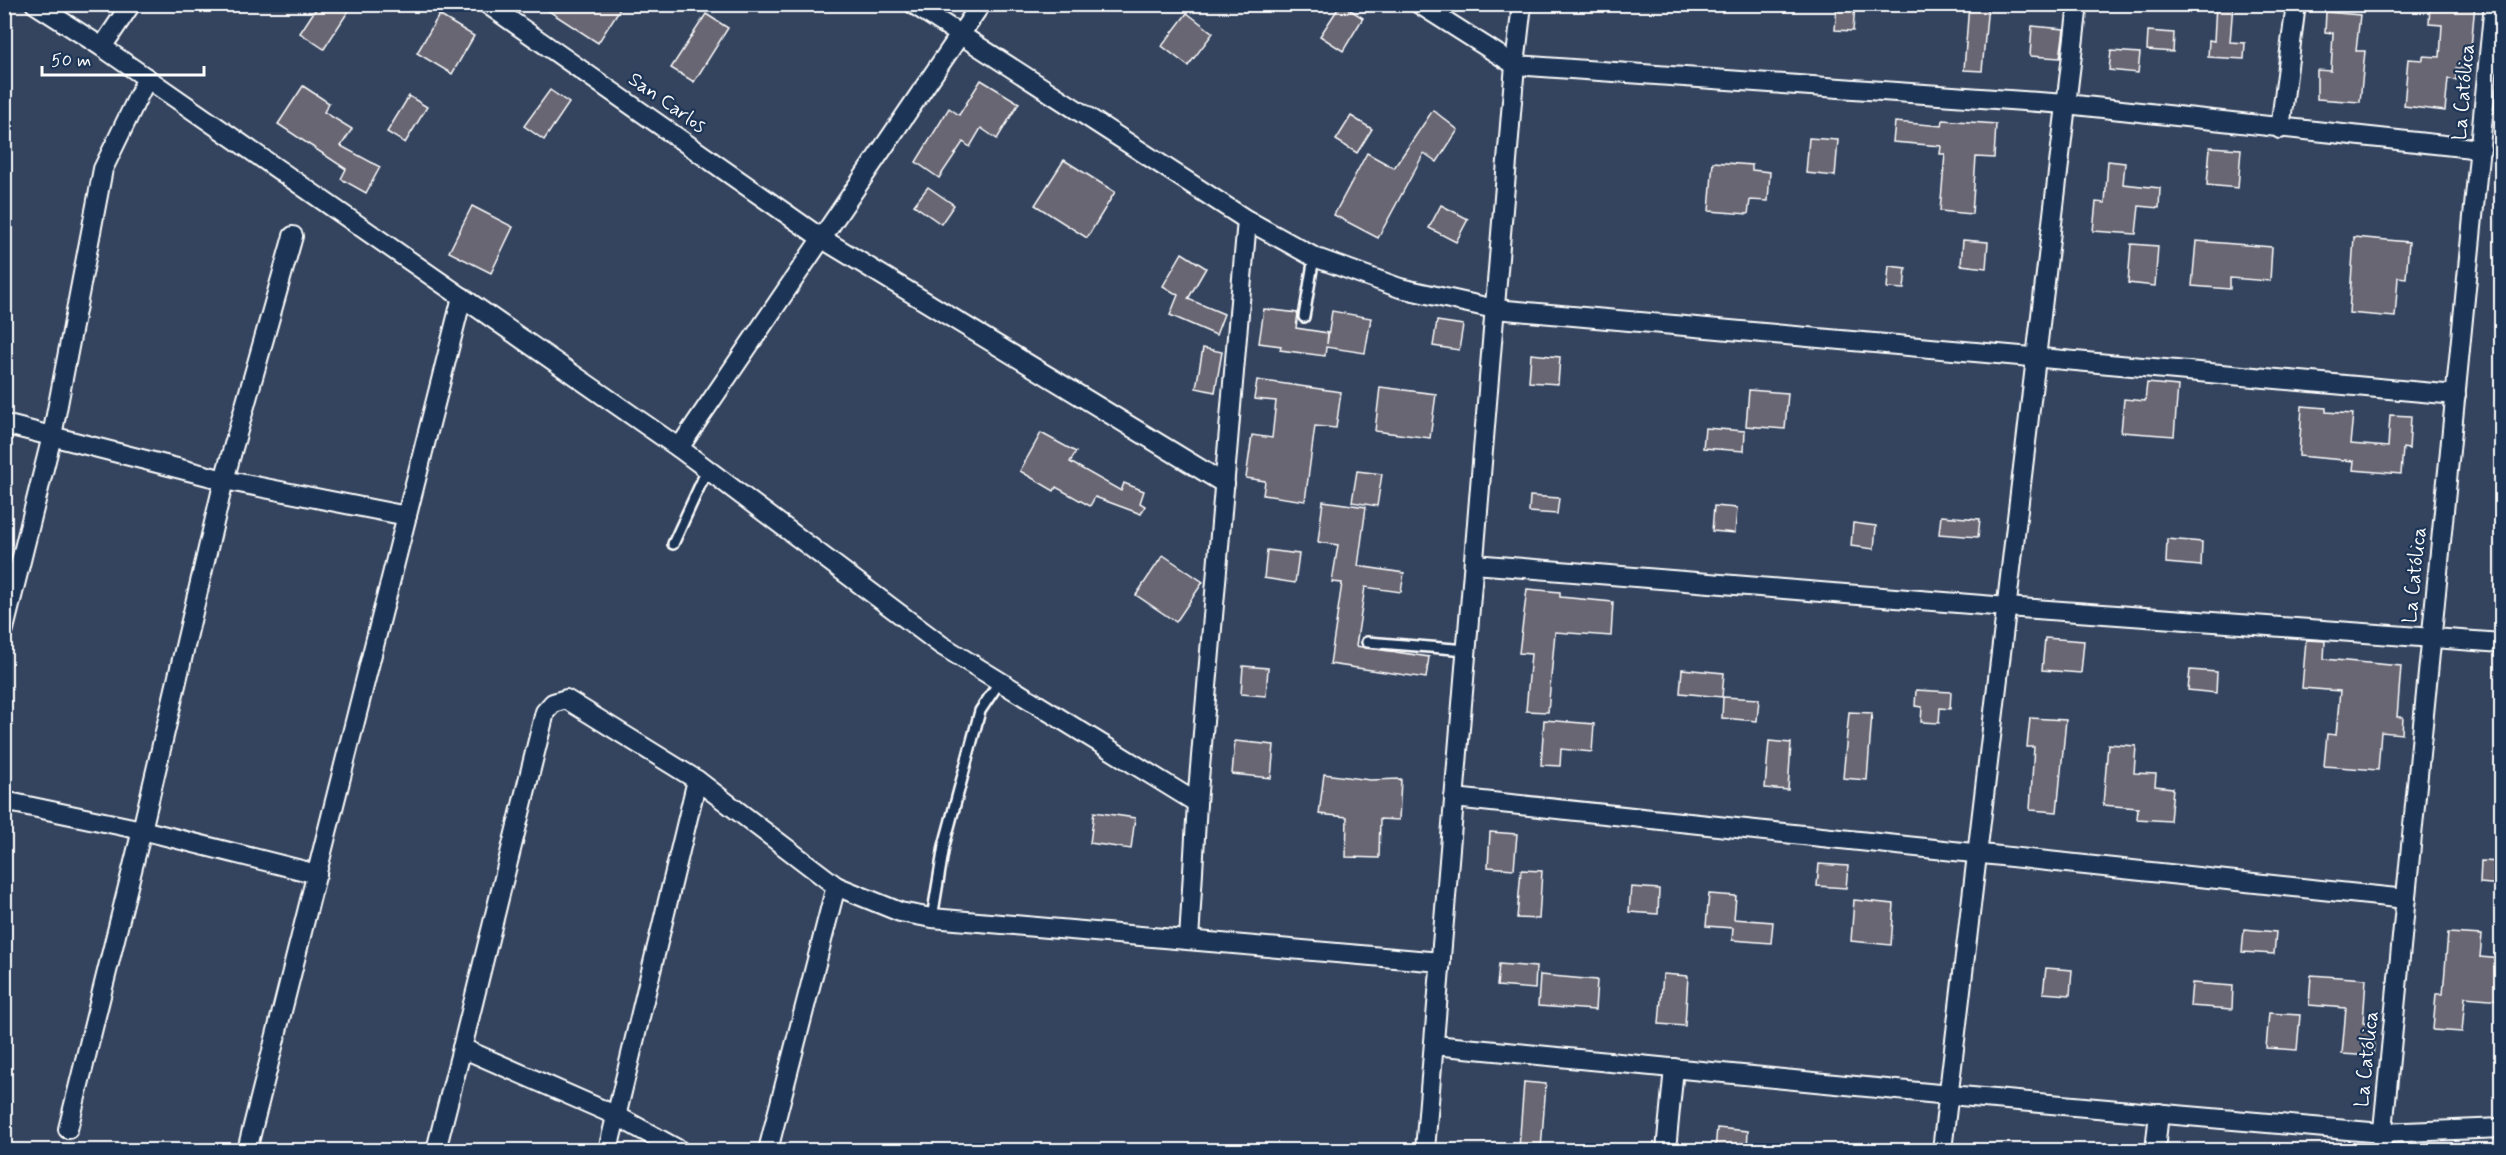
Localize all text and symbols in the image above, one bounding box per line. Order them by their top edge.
scale bar [42,39,204,77]
street label: La Católica [2446,43,2482,141]
text: 50 m [51,49,91,73]
street label: San Carlos [623,66,712,140]
street label: La Católica [2397,525,2433,625]
street label: La Católica [2349,1009,2385,1109]

